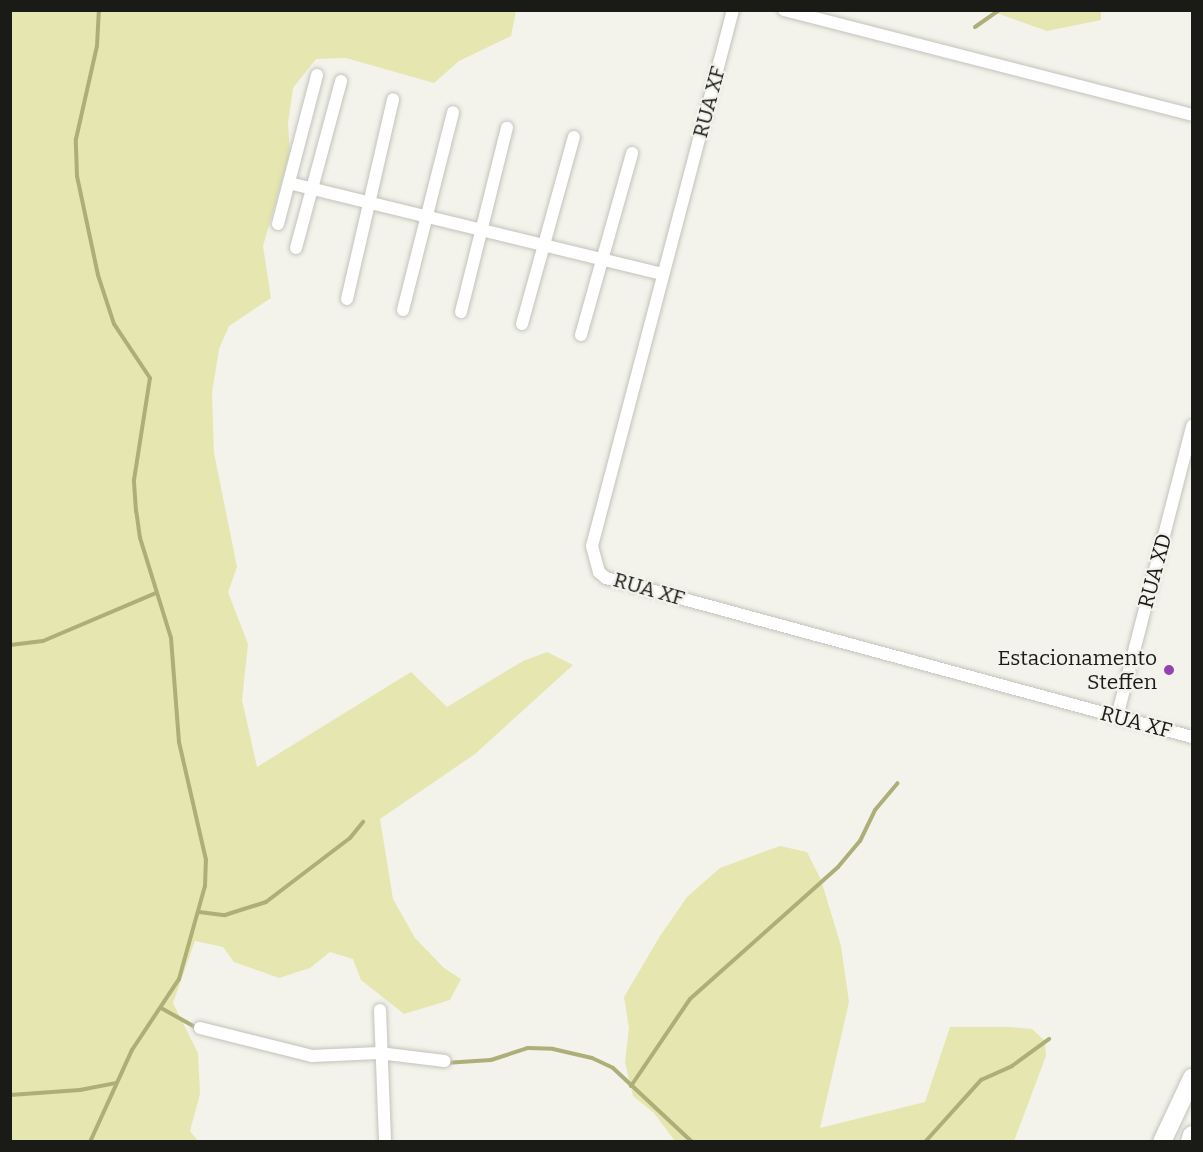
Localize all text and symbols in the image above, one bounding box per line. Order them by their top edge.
street label: RUA XF [687,64,731,140]
street label: RUA XD [1133,531,1177,611]
street label: RUA XF [611,567,687,611]
place label: Estacionamento Steffen [998,645,1157,695]
marker: Estacionamento Steffen [1162,663,1176,677]
street label: RUA XF [1098,700,1174,744]

